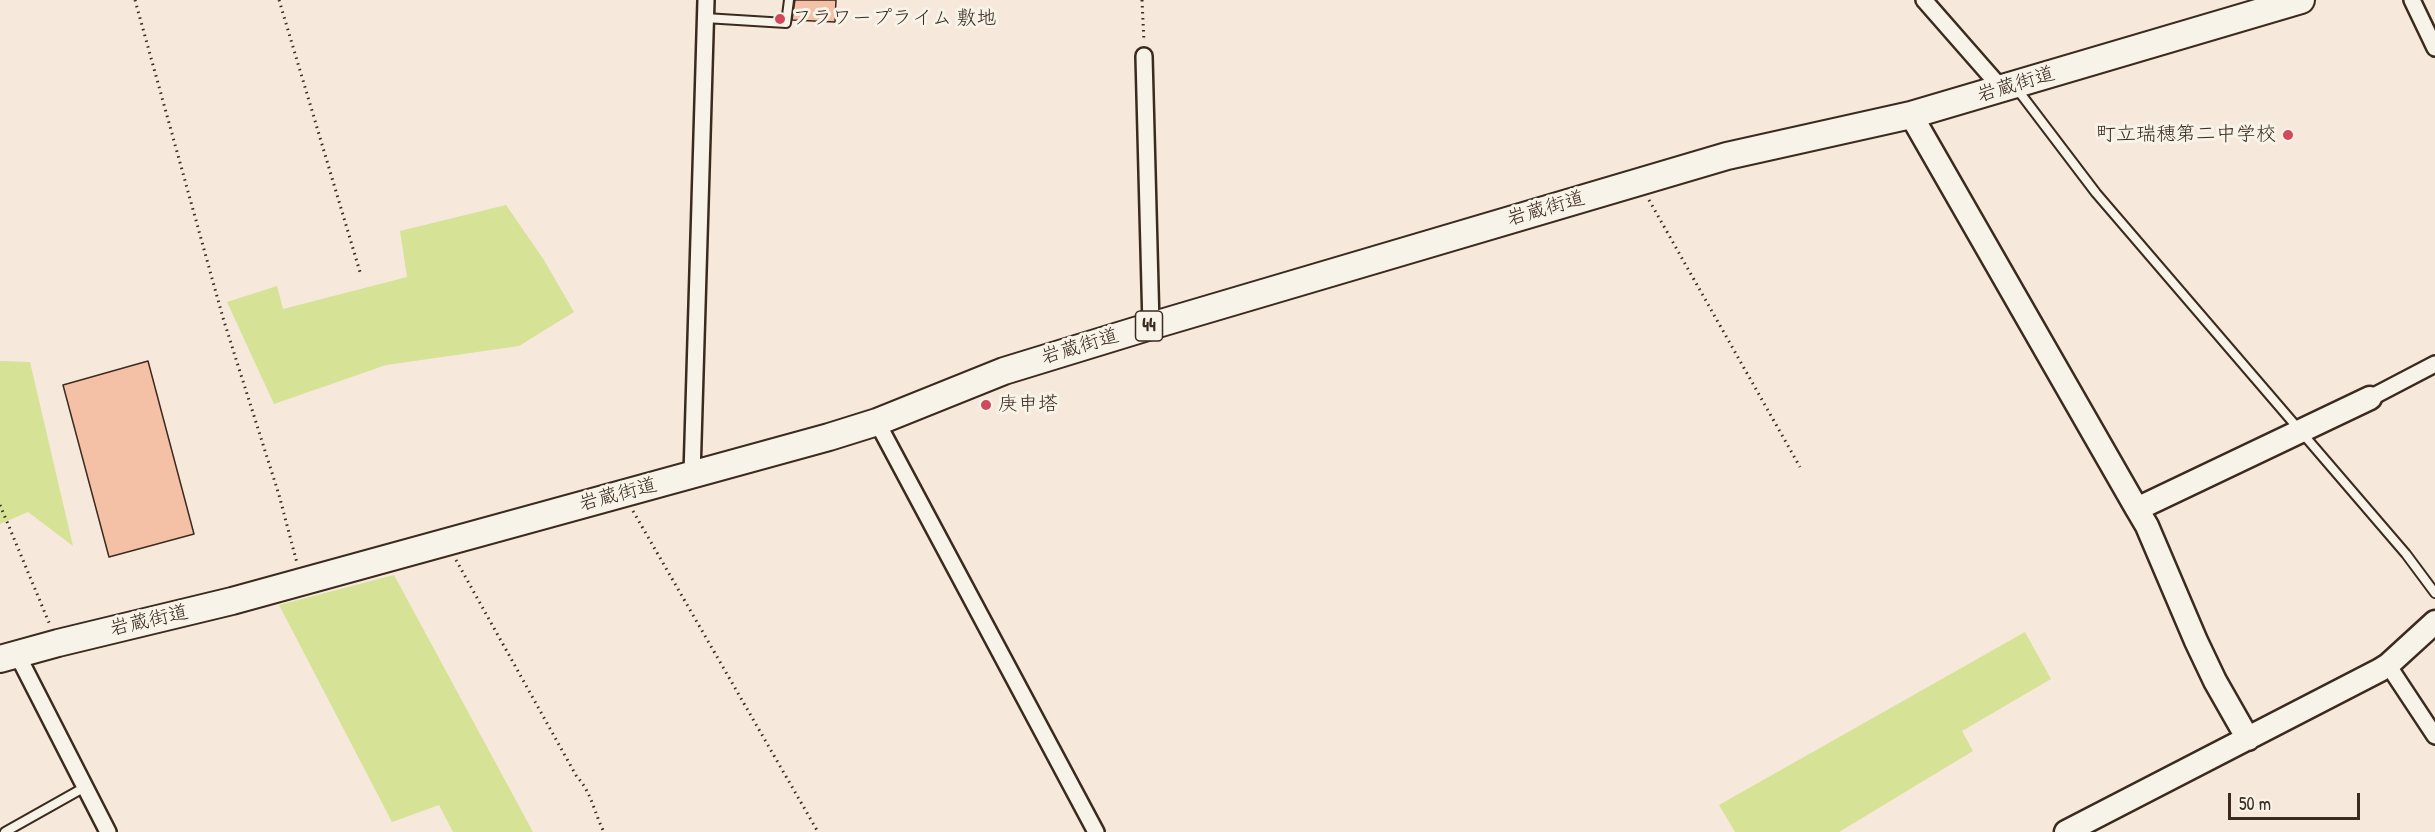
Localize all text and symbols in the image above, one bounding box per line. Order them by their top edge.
place label: フラワープライム 敷地 [792,7,997,31]
marker: フラワープライム 敷地 [773,12,787,26]
street label: 岩蔵街道 [1974,62,2058,108]
place label: 町立瑞穂第二中学校 [2096,123,2276,147]
marker: 町立瑞穂第二中学校 [2281,128,2295,142]
street label: 岩蔵街道 [1504,186,1588,232]
road number: 44 [1136,311,1162,341]
street label: 岩蔵街道 [1038,324,1122,370]
place label: 庚申塔 [998,393,1058,417]
marker: 庚申塔 [979,398,993,412]
street label: 岩蔵街道 [576,473,660,517]
street label: 岩蔵街道 [107,600,191,642]
scale bar [2231,781,2363,819]
text: 50 m [2239,791,2271,816]

